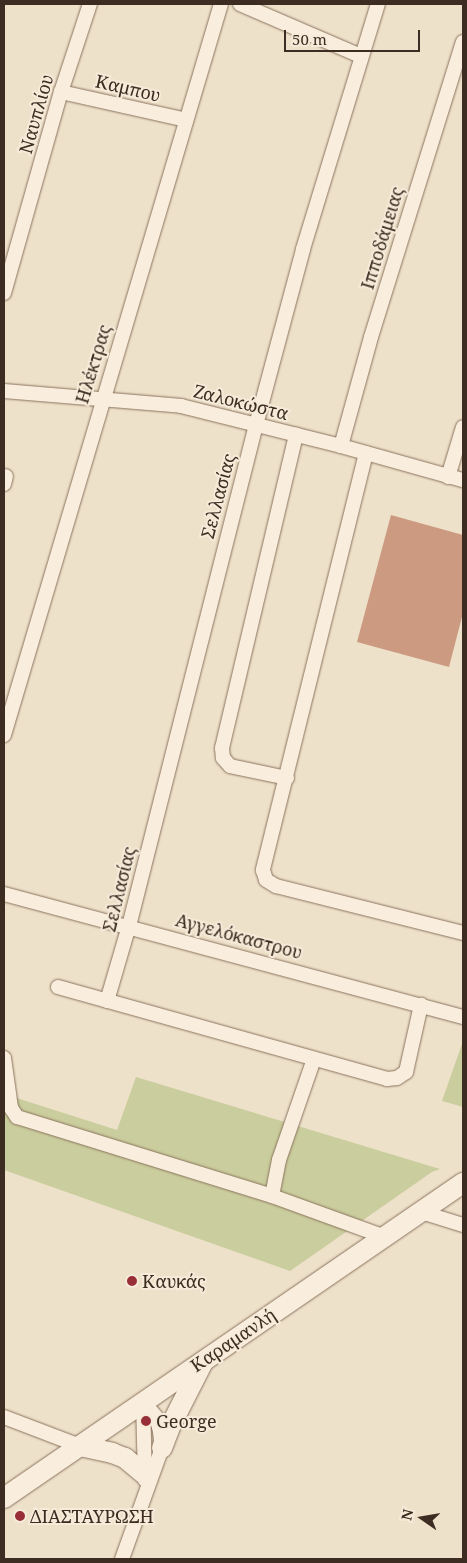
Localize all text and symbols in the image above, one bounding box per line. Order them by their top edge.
scale bar [287,20,423,52]
text: 50 m [292,29,327,49]
street label: Καμπου [93,70,163,106]
street label: Ναυπλίου [14,72,58,156]
street label: Ιπποδάμειας [356,184,408,292]
street label: Ηλέκτρας [71,322,115,406]
street label: Ζαλοκώστα [191,380,291,424]
street label: Σελλασίας [196,451,240,541]
street label: Σελλασίας [98,844,140,934]
street label: Αγγελόκαστρου [173,909,305,963]
place label: Καυκάς [142,1270,206,1292]
marker: Καυκάς [126,1275,138,1287]
street label: Καραμανλή [186,1304,280,1376]
place label: George [156,1410,217,1432]
marker: George [140,1415,152,1427]
north arrow [397,1493,447,1543]
place label: ΔΙΑΣΤΑΥΡΩΣΗ [30,1505,154,1527]
text: N [396,1507,417,1522]
marker: ΔΙΑΣΤΑΥΡΩΣΗ [14,1510,26,1522]

